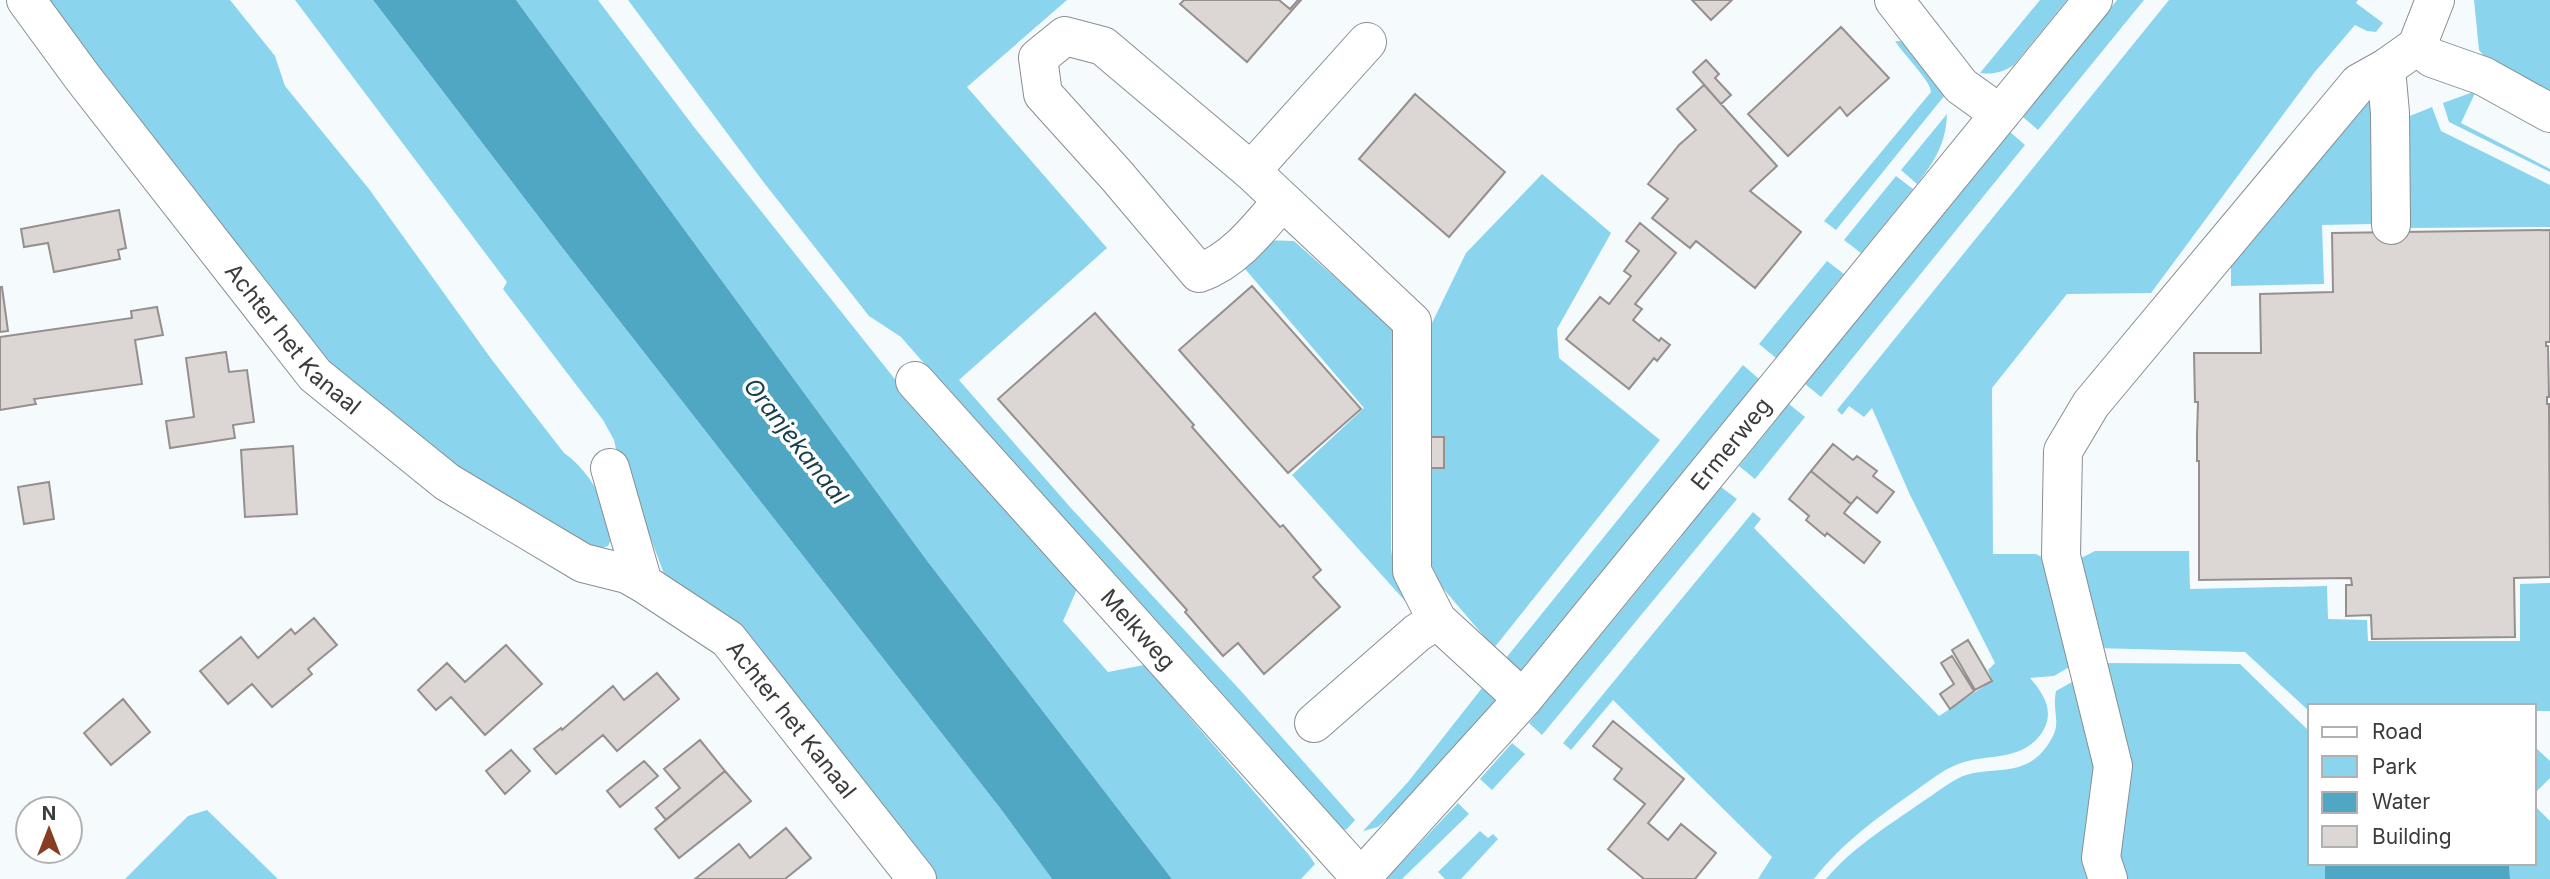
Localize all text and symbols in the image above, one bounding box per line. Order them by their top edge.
street label: Achter het Kanaal [219,258,367,420]
water label: Oranjekanaal [738,372,854,510]
street label: Ermerweg [1685,392,1777,496]
street label: Melkweg [1095,584,1181,676]
street label: Achter het Kanaal [721,635,862,804]
legend [2308,704,2536,865]
text: Road [2372,719,2423,744]
text: Park [2372,754,2417,779]
text: Water [2372,789,2430,814]
north arrow [14,795,84,865]
text: N [42,802,56,825]
text: Building [2372,824,2452,849]

